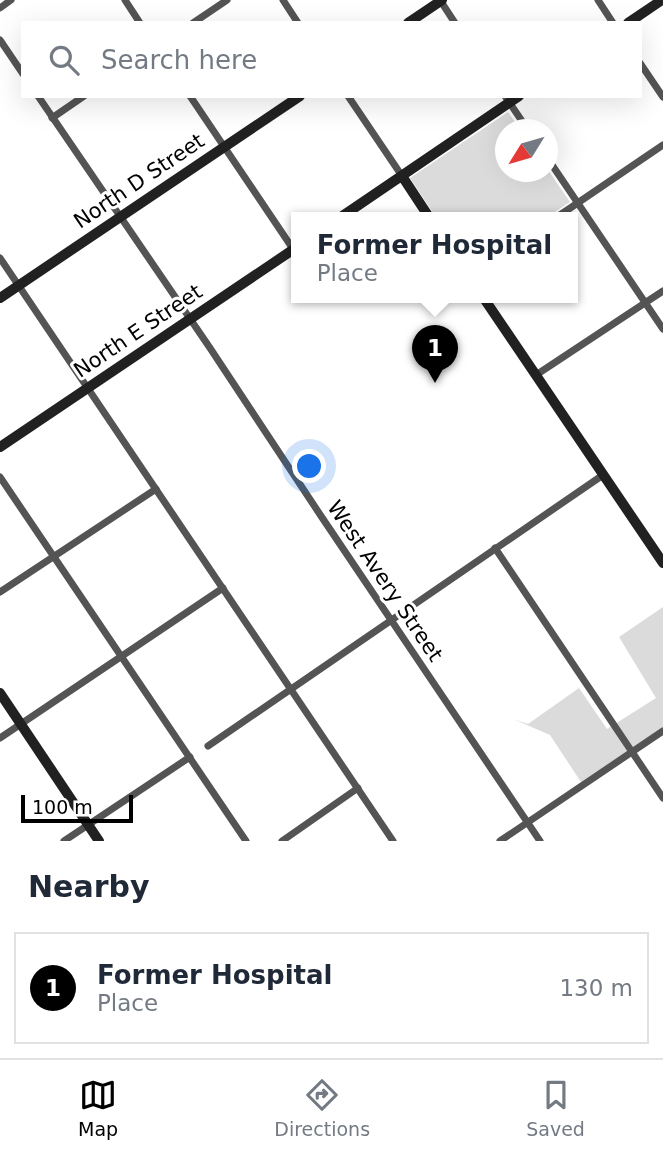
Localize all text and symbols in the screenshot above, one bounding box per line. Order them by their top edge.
search box [21,21,642,98]
icon: search [45,41,83,79]
text: Search here [101,45,257,75]
north arrow [495,119,558,182]
street label: North D Street [69,129,209,233]
popup [291,212,578,303]
text: Former Hospital [317,230,552,260]
text: Place [317,260,378,286]
street label: North E Street [69,279,207,383]
pin: 1 [412,325,458,383]
your location [292,449,326,483]
street label: West Avery Street [322,496,448,666]
scale bar [21,792,133,824]
text: 100 m [32,796,93,818]
text: Nearby [28,869,150,904]
text: Former Hospital [97,960,333,990]
text: 1 [45,975,61,1001]
text: 130 m [559,975,633,1001]
text: Place [97,990,158,1016]
tab: Map [78,1076,118,1140]
tab: Directions [274,1076,370,1140]
tab: Saved [526,1076,585,1140]

